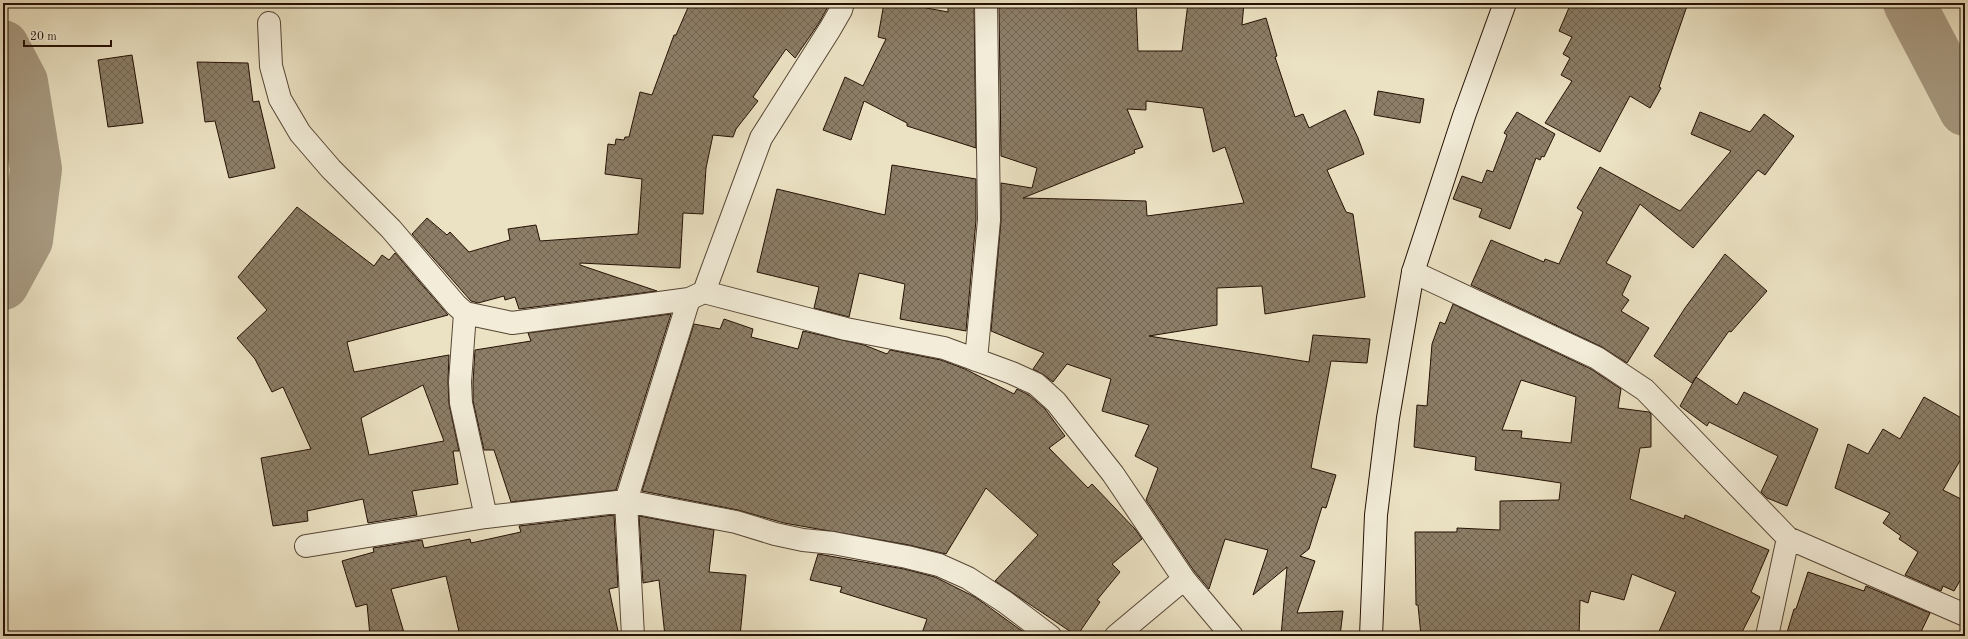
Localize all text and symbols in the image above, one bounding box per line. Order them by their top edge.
scale bar [24,22,111,48]
text: 20 m [30,31,57,43]

